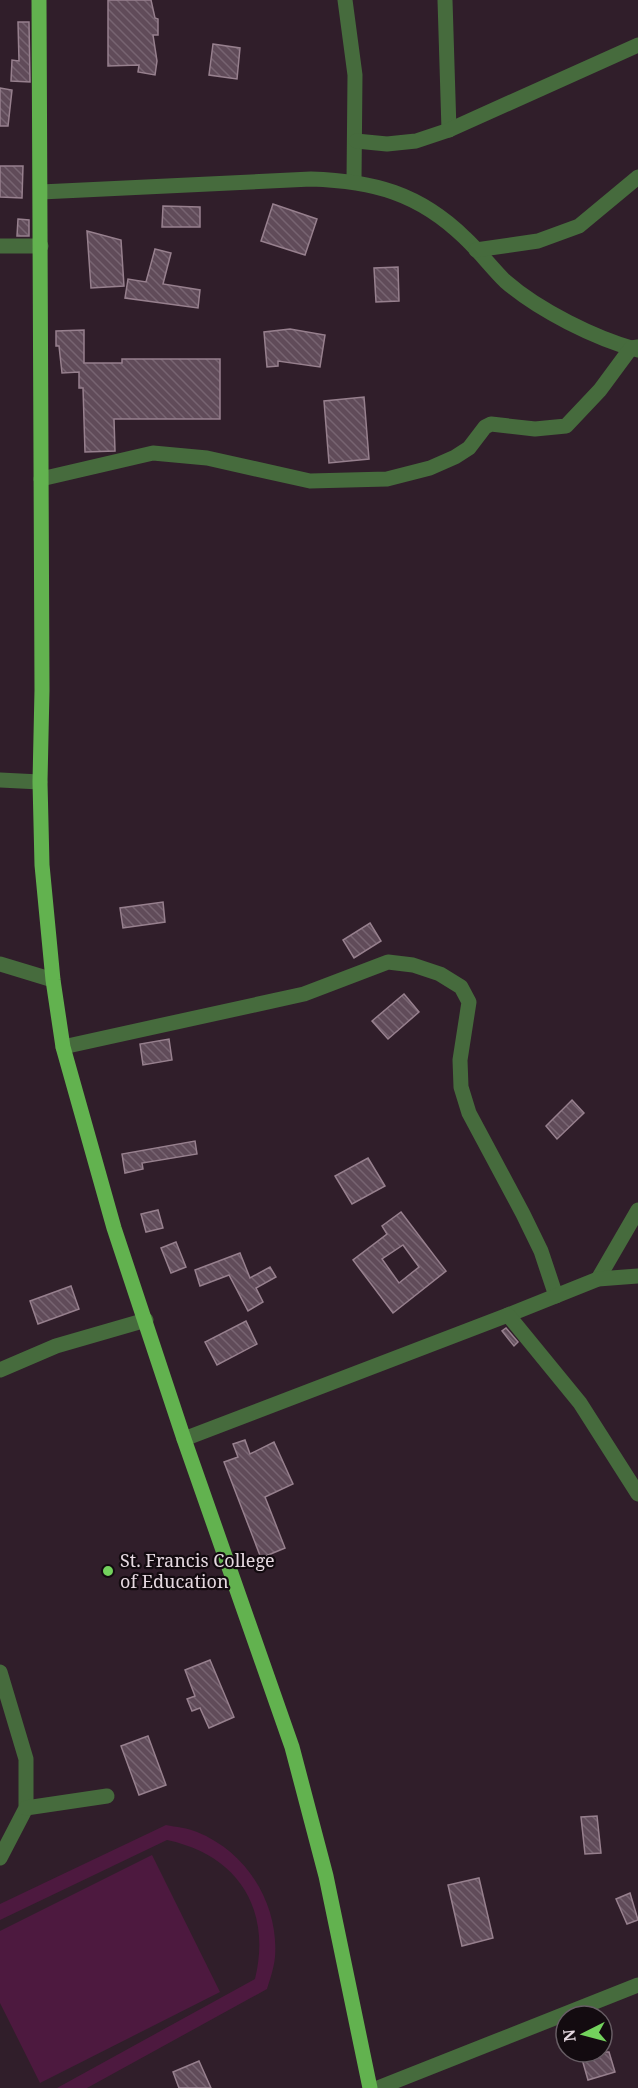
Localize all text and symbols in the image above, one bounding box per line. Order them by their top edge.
place label: St. Francis College of Education [120,1548,275,1593]
marker: St. Francis College of Education [101,1564,115,1578]
north arrow [554,2004,614,2064]
text: N [557,2028,581,2043]

